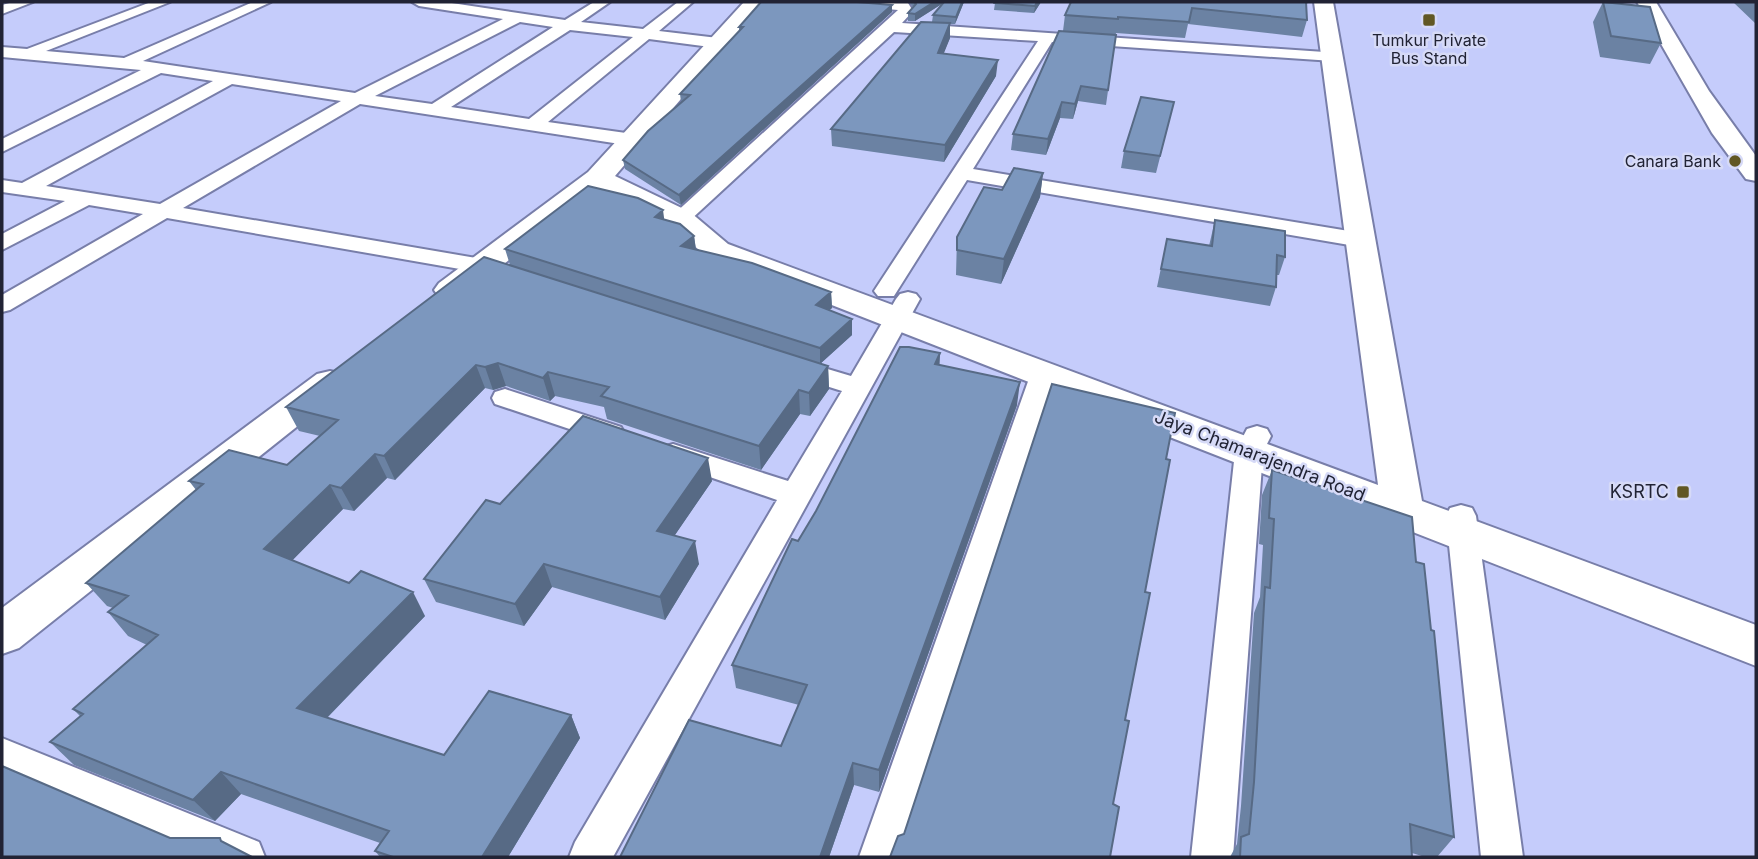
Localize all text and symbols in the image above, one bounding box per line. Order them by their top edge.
marker: Tumkur Private Bus Stand [1421,12,1437,28]
place label: Tumkur Private Bus Stand [1372,30,1486,68]
place label: Canara Bank [1625,151,1721,171]
marker: Canara Bank [1727,153,1743,169]
street label: Jaya Chamarajendra Road [1152,406,1368,505]
place label: KSRTC [1610,481,1669,502]
marker: KSRTC [1675,484,1691,500]

